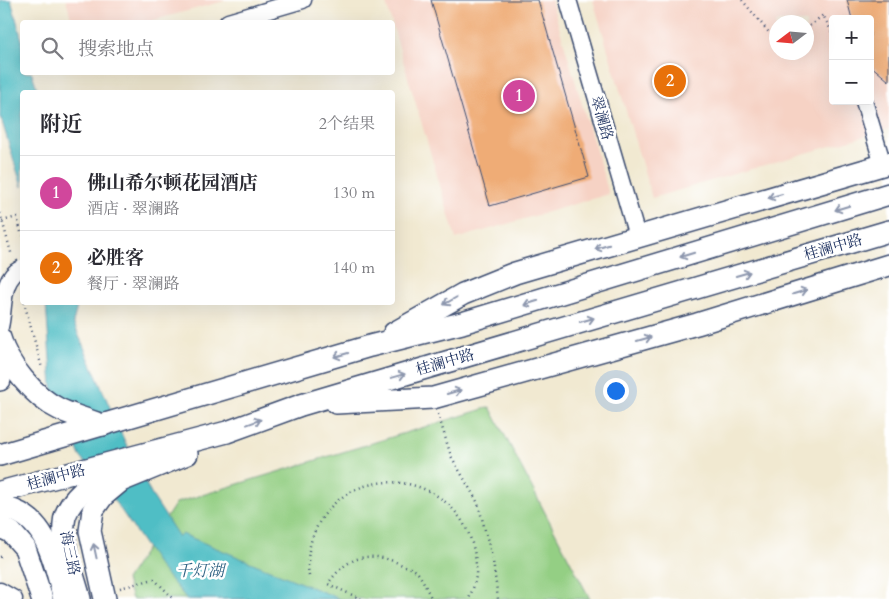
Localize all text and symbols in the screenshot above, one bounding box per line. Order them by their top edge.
north arrow [769,15,814,60]
map controls [829,15,874,105]
button: + [829,15,874,60]
search box [20,20,395,75]
icon: search [38,34,66,62]
text: 搜索地点 [78,36,154,62]
button: − [829,60,874,105]
pin: 2 [654,62,686,100]
pin: 1 [503,77,535,115]
street label: 翠澜路 [586,94,618,142]
text: 附近 [40,110,82,139]
text: 2个结果 [319,113,375,135]
text: 佛山希尔顿花园酒店 [87,170,258,196]
text: 1 [52,182,60,204]
text: 130 m [333,182,375,204]
one-way arrow [767,191,783,201]
text: 酒店 · 翠澜路 [87,198,180,220]
one-way arrow [835,204,851,214]
street label: 桂澜中路 [801,229,865,265]
one-way arrow [595,242,611,252]
text: 必胜客 [87,245,144,271]
one-way arrow [679,251,695,261]
text: 2 [52,257,60,279]
text: 140 m [333,257,375,279]
one-way arrow [735,268,751,278]
text: 餐厅 · 翠澜路 [87,273,180,295]
one-way arrow [791,287,807,297]
one-way arrow [443,297,457,307]
one-way arrow [524,298,540,308]
one-way arrow [579,315,595,325]
one-way arrow [635,333,651,343]
street label: 桂澜中路 [413,344,477,380]
one-way arrow [333,351,349,360]
one-way arrow [390,371,406,381]
your location [603,378,629,404]
one-way arrow [445,387,461,397]
one-way arrow [246,417,262,426]
street label: 桂澜中路 [24,460,88,494]
street label: 海三路 [56,529,84,577]
one-way arrow [90,544,99,560]
water label: 千灯湖 [176,560,227,582]

